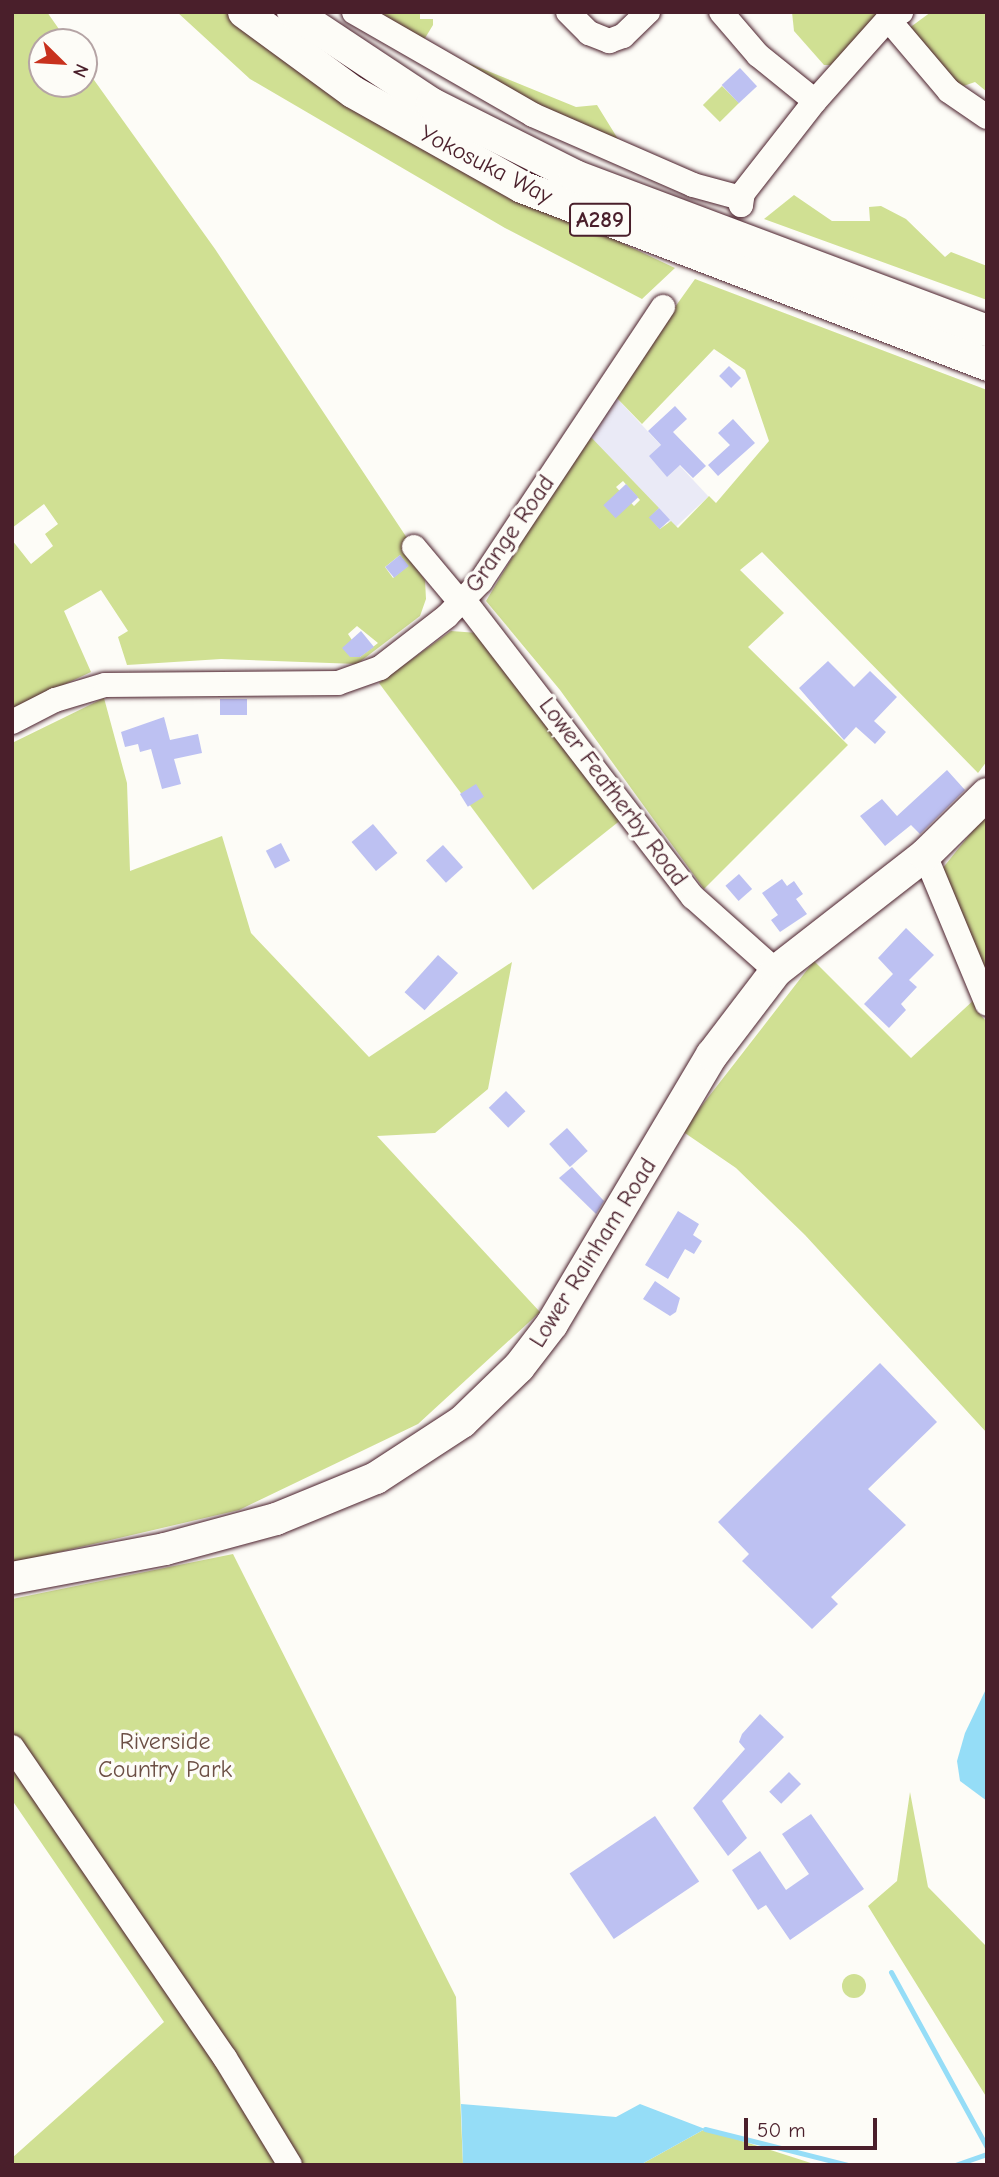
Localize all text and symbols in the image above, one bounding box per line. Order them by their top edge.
north arrow [28,28,98,98]
text: N [68,61,93,81]
street label: Yokosuka Way [415,119,557,211]
road number: A289 [568,200,632,240]
street label: Grange Road [459,470,561,598]
street label: Lower Featherby Road [533,692,693,892]
street label: Lower Rainham Road [523,1153,663,1353]
park label: Riverside Country Park [98,1728,232,1784]
scale bar [747,2104,880,2148]
text: 50 m [757,2118,806,2142]

